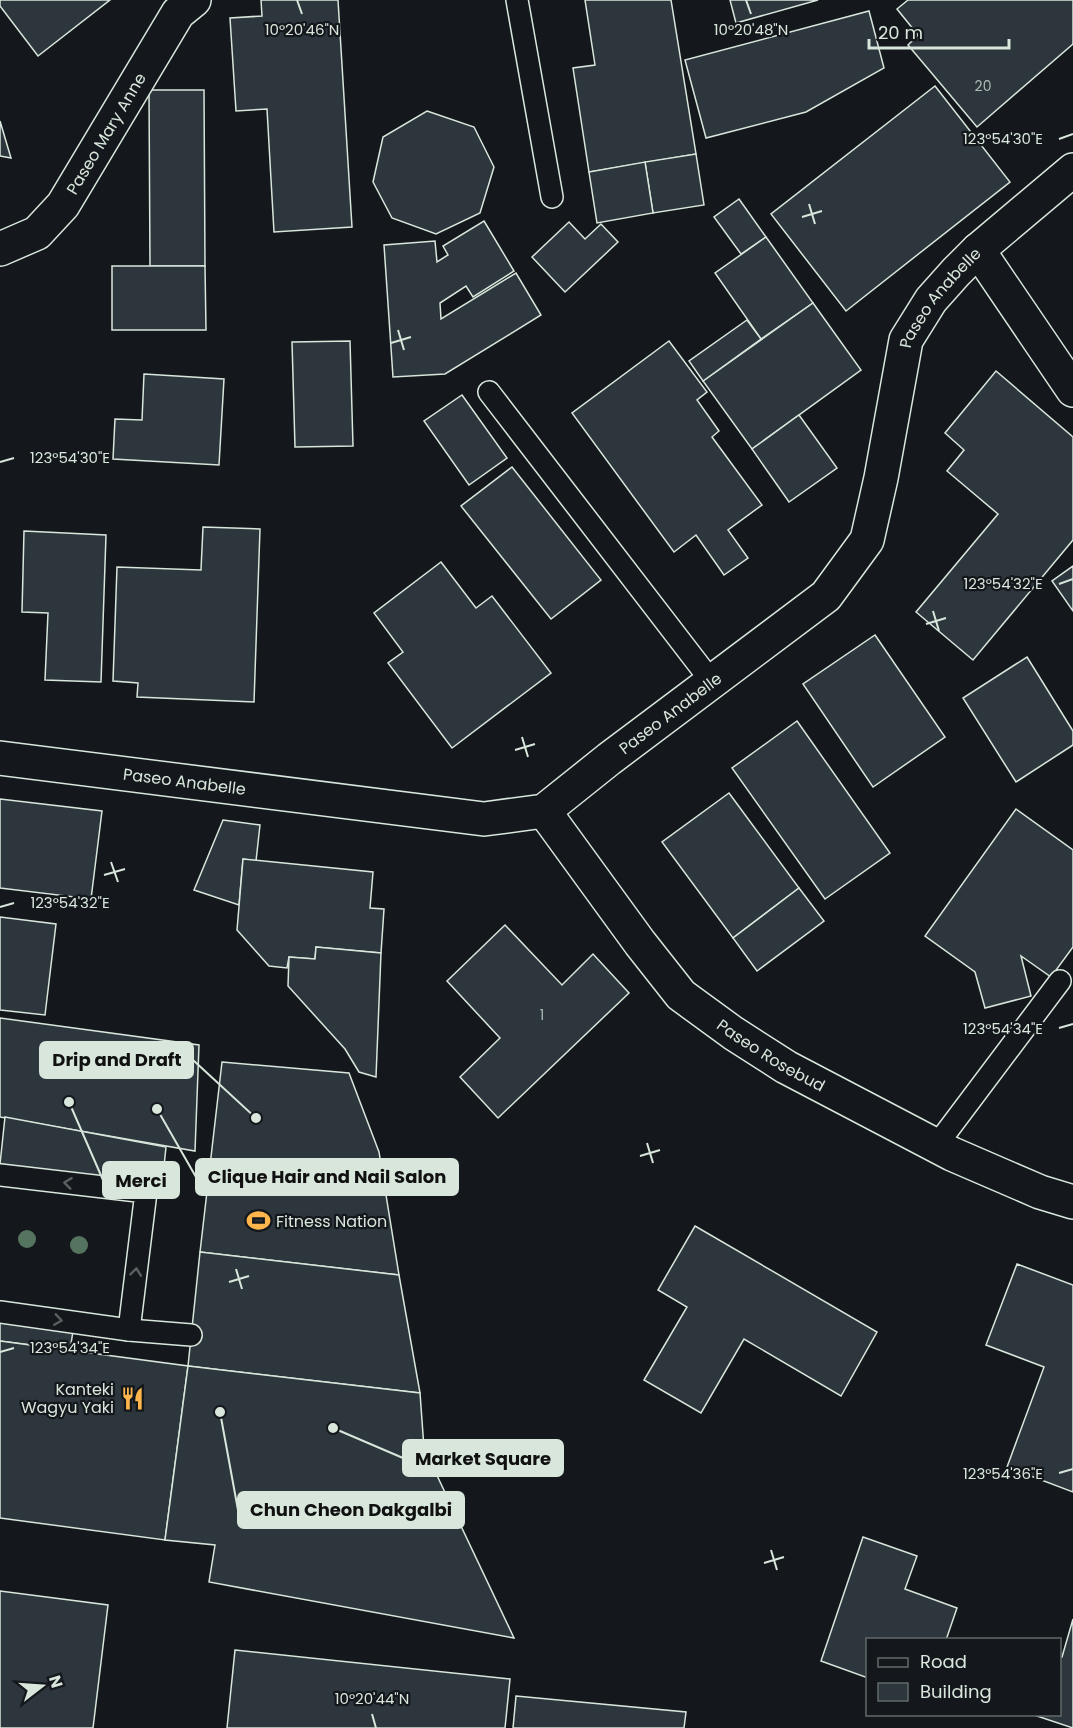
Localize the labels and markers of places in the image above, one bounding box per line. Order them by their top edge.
callout: Drip and Draft [40,1042,193,1078]
callout: Clique Hair and Nail Salon [196,1159,458,1195]
callout: Merci [103,1162,179,1198]
sports icon: Fitness Nation [245,1208,271,1234]
place label: Fitness Nation [276,1210,387,1233]
place label: Kanteki Wagyu Yaki [21,1378,114,1419]
restaurant icon: Kanteki Wagyu Yaki [119,1385,145,1411]
callout: Market Square [403,1440,563,1476]
callout: Chun Cheon Dakgalbi [238,1492,464,1528]

